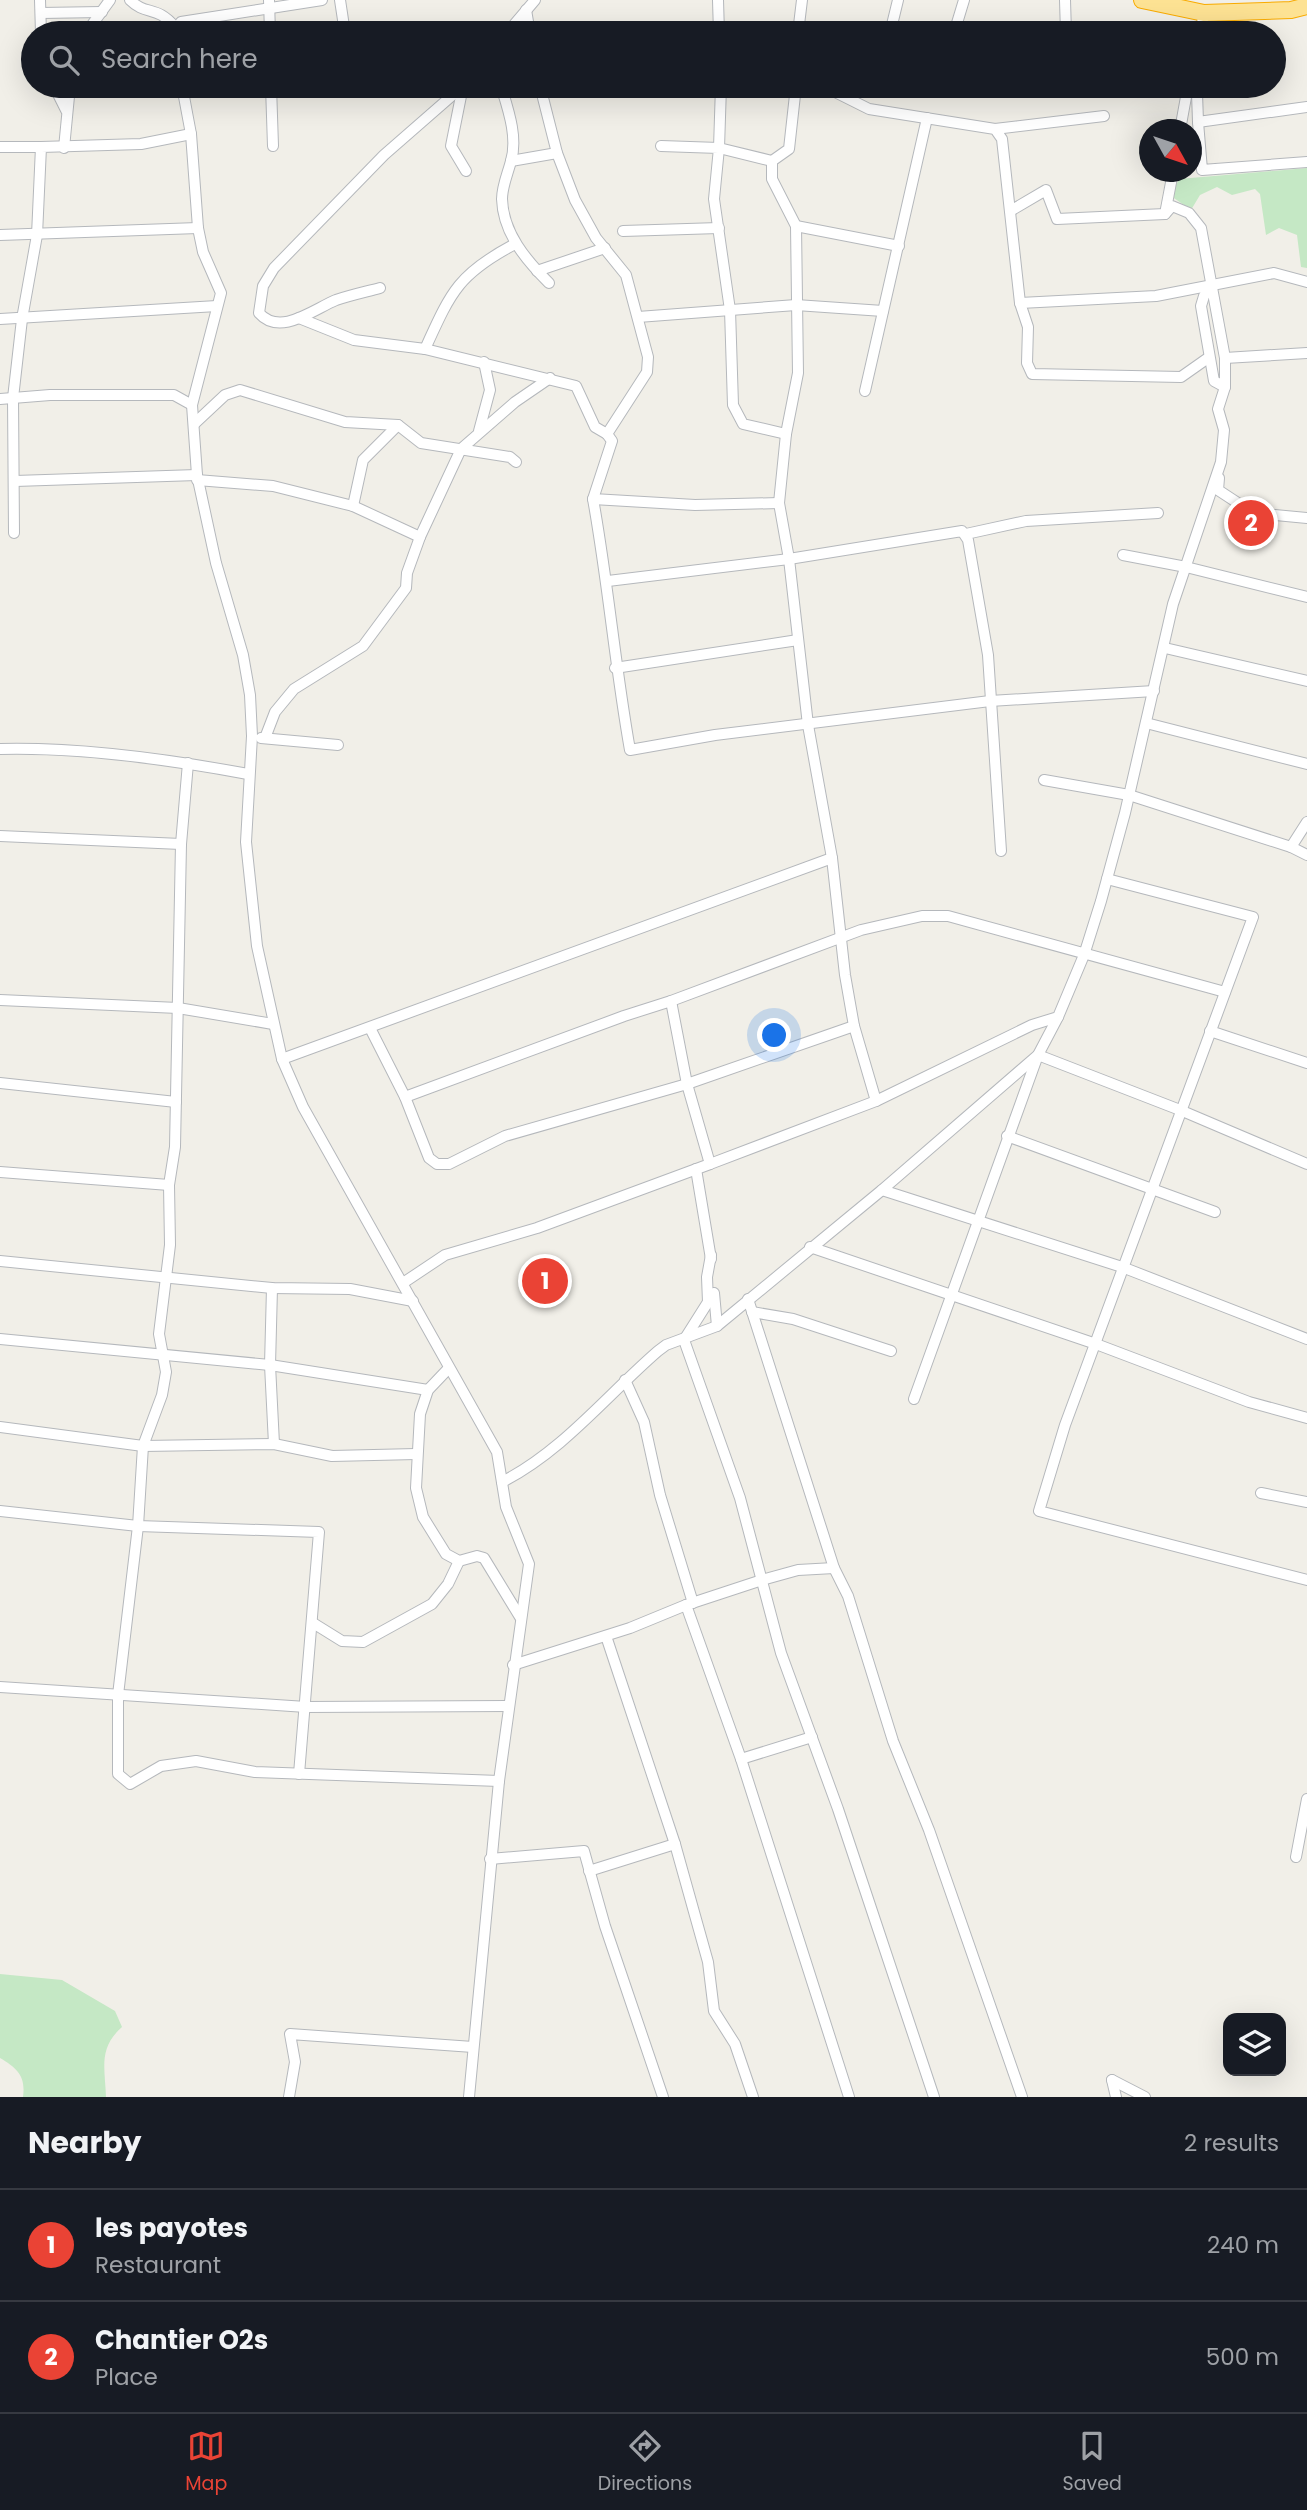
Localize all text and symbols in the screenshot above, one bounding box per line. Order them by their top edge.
search box [21,21,1286,98]
icon: search [45,41,83,79]
text: Search here [101,41,258,77]
north arrow [1139,119,1202,182]
pin: 2 [1228,497,1274,549]
your location [757,1018,791,1052]
pin: 1 [522,1255,568,1307]
map controls [1223,2013,1286,2076]
button: layers [1223,2013,1286,2076]
text: Nearby [28,2121,142,2164]
text: 2 results [1184,2127,1279,2159]
text: les payotes [95,2210,248,2246]
text: 1 [47,2229,55,2261]
text: 240 m [1207,2229,1279,2261]
text: Restaurant [95,2249,221,2281]
text: Chantier O2s [95,2322,268,2358]
text: 2 [44,2341,58,2373]
text: 500 m [1206,2341,1279,2373]
text: Place [95,2361,158,2393]
tab: Map [185,2427,227,2498]
tab: Directions [598,2427,692,2498]
tab: Saved [1063,2427,1122,2498]

